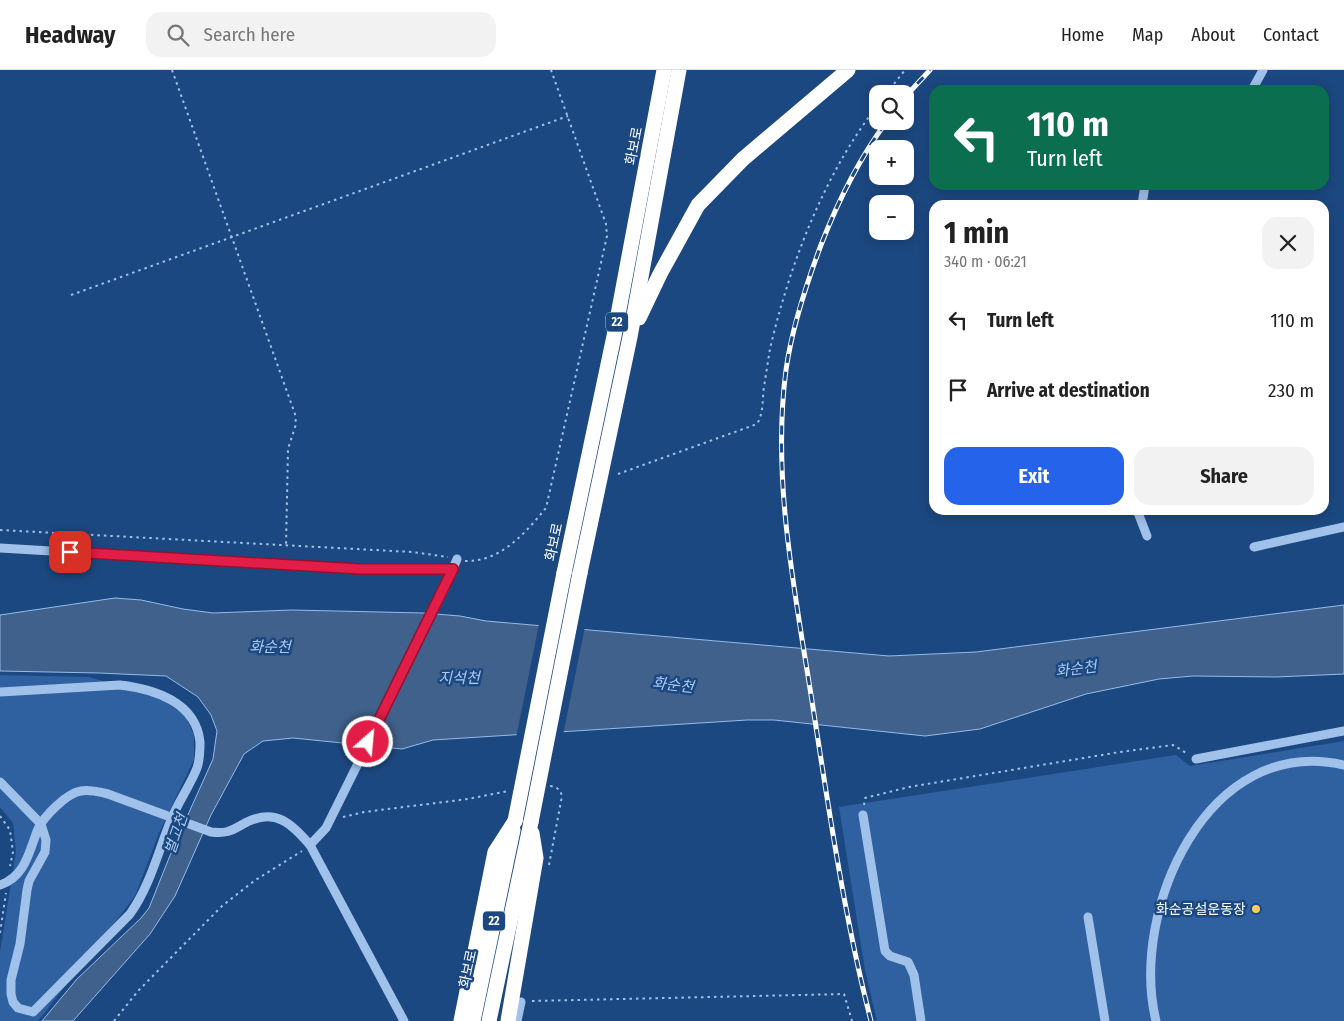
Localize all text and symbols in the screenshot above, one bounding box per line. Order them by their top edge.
search box [146,12,496,57]
text: Headway [25,21,116,49]
icon: search [164,21,192,49]
text: Search here [204,23,295,46]
text: Home [1061,24,1104,46]
text: Map [1132,24,1163,46]
text: About [1191,24,1235,46]
text: Contact [1263,24,1319,46]
map controls [869,85,914,240]
button: search [869,85,914,130]
text: 110 m [1027,103,1109,145]
icon: left [944,105,1009,170]
street label: 화보로 [622,125,646,167]
button: + [869,140,914,185]
text: Turn left [1027,145,1103,172]
button: − [869,195,914,240]
text: 1 min [944,215,1009,251]
button: close [1262,217,1314,269]
text: 340 m · 06:21 [944,252,1027,271]
icon: left [944,306,972,334]
text: Turn left [987,309,1054,332]
text: 110 m [1270,309,1314,332]
road number: 22 [606,312,628,332]
icon: arrive [944,376,972,404]
text: Arrive at destination [987,379,1150,402]
text: 230 m [1268,379,1314,402]
button: Exit [944,447,1124,505]
button: Share [1134,447,1314,505]
street label: 화보로 [542,521,566,563]
pin [49,531,91,573]
icon: arrive [56,538,84,566]
water label: 화순천 [249,638,293,656]
water label: 화순천 [1054,657,1100,680]
water label: 지석천 [438,669,482,687]
water label: 화순천 [651,674,697,697]
position arrow [341,715,393,767]
water label: 벌고천 [161,809,192,857]
place label: 화순공설운동장 [1156,901,1246,918]
marker: 화순공설운동장 [1250,903,1262,915]
road number: 22 [483,911,505,930]
street label: 화보로 [456,948,480,990]

